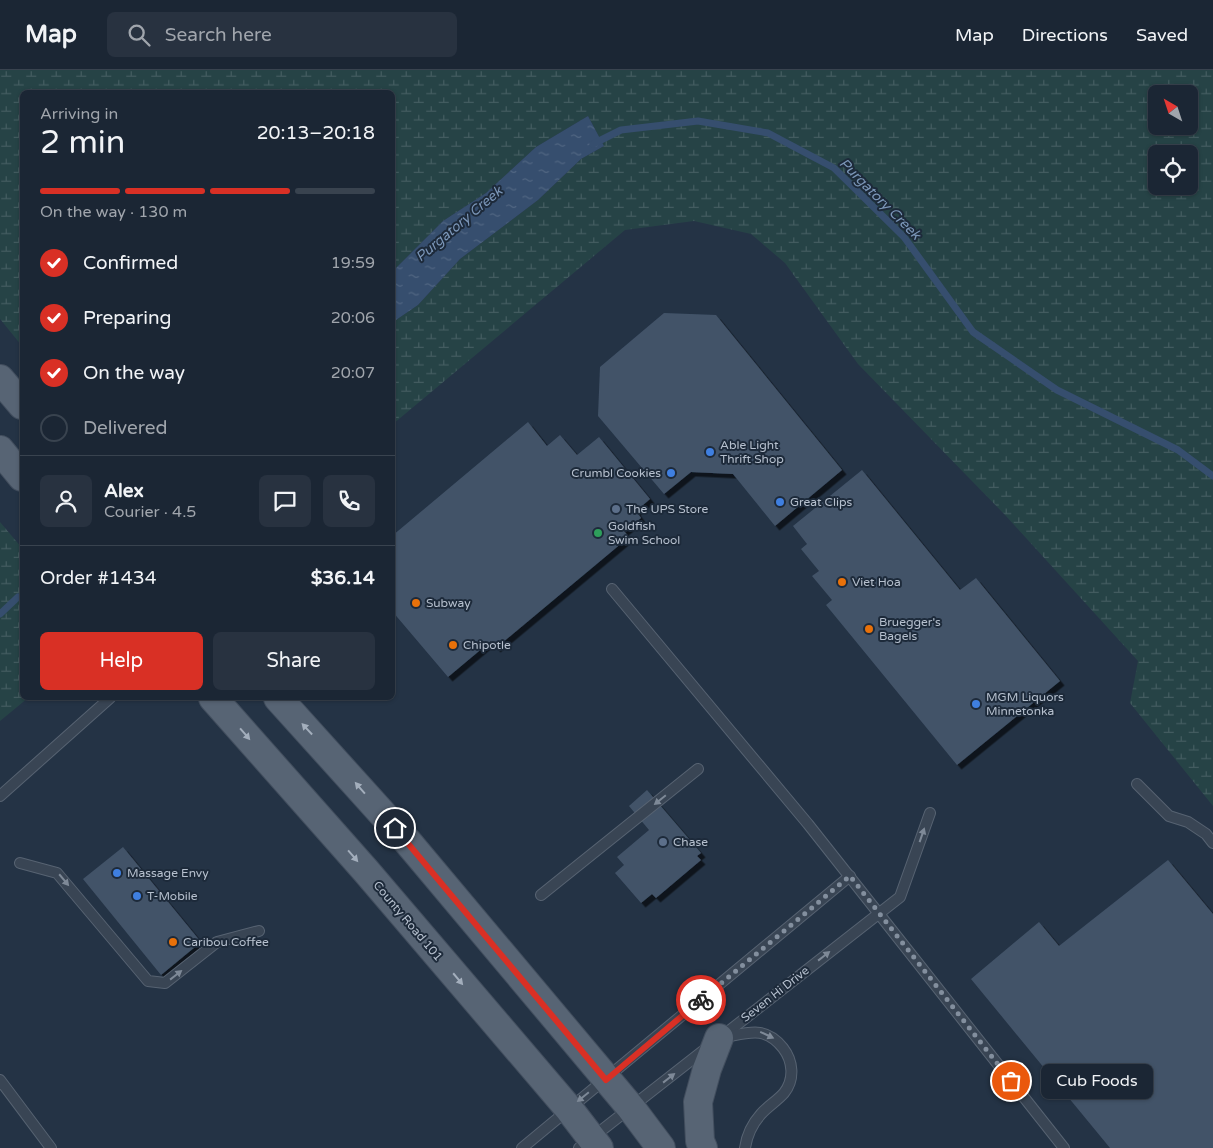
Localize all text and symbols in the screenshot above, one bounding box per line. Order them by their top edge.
search box [107,12,457,57]
text: Map [25,20,77,49]
icon: search [125,21,153,49]
text: Search here [165,24,272,46]
text: Map [955,24,994,46]
text: Directions [1022,24,1108,46]
text: Saved [1136,24,1188,46]
north arrow [1148,85,1198,135]
map controls [1148,85,1198,195]
text: Arriving in [40,104,118,124]
text: 20:13–20:18 [257,122,375,144]
text: 2 min [40,124,125,162]
button: locate [1148,145,1198,195]
water label: Purgatory Creek [836,155,925,244]
water label: Purgatory Creek [412,182,507,265]
text: On the way · 130 m [40,202,187,222]
icon: check [40,249,68,277]
text: Confirmed [83,252,178,274]
text: 19:59 [331,253,375,273]
icon: check [40,304,68,332]
text: Preparing [83,307,172,329]
text: 20:06 [331,308,375,328]
icon: check [40,359,68,387]
text: On the way [83,362,185,384]
text: 20:07 [331,363,375,383]
text: Delivered [83,417,168,439]
place label: Able Light Thrift Shop [720,438,784,466]
marker: Able Light Thrift Shop [704,446,716,458]
place label: Crumbl Cookies [571,466,661,480]
marker: Crumbl Cookies [665,467,677,479]
button: person [40,475,92,527]
button: chat [259,475,311,527]
button: phone [323,475,375,527]
text: Alex [104,480,144,502]
place label: Great Clips [790,495,852,509]
marker: Great Clips [774,496,786,508]
text: Courier · 4.5 [104,502,196,522]
place label: The UPS Store [626,502,708,516]
marker: The UPS Store [610,503,622,515]
place label: Goldfish Swim School [608,519,680,547]
marker: Goldfish Swim School [592,527,604,539]
text: Order #1434 [40,567,157,589]
text: $36.14 [311,567,375,589]
place label: Viet Hoa [852,575,901,589]
marker: Viet Hoa [836,576,848,588]
place label: Subway [426,596,471,610]
marker: Subway [410,597,422,609]
place label: Bruegger's Bagels [879,615,941,643]
marker: Bruegger's Bagels [863,623,875,635]
button: Help [40,632,203,690]
button: Share [213,632,375,690]
place label: Chipotle [463,638,511,652]
marker: Chipotle [447,639,459,651]
place label: MGM Liquors Minnetonka [986,690,1064,718]
marker: MGM Liquors Minnetonka [970,698,982,710]
one-way arrow [301,723,313,735]
one-way arrow [239,728,250,740]
one-way arrow [354,782,366,794]
one-way arrow [654,794,667,805]
pin [374,807,416,849]
icon: home [381,814,409,842]
one-way arrow [919,827,926,842]
place label: Chase [673,835,708,849]
marker: Chase [657,836,669,848]
one-way arrow [347,849,358,862]
place label: Massage Envy [127,866,209,880]
marker: Massage Envy [111,867,123,879]
one-way arrow [58,873,69,886]
street label: County Road 101 [371,878,445,964]
place label: T-Mobile [147,889,198,903]
marker: T-Mobile [131,890,143,902]
place label: Caribou Coffee [183,935,269,949]
marker: Caribou Coffee [167,936,179,948]
one-way arrow [817,950,830,961]
street label: Seven Hi Drive [738,963,812,1025]
one-way arrow [169,969,182,980]
one-way arrow [453,973,464,986]
courier [676,975,726,1025]
icon: bike [687,986,715,1014]
one-way arrow [759,1031,774,1040]
pin [990,1060,1032,1102]
callout: Cub Foods [1041,1064,1154,1098]
icon: bag [997,1067,1025,1095]
text: Cub Foods [1056,1071,1138,1091]
one-way arrow [662,1073,676,1083]
one-way arrow [577,1092,590,1103]

